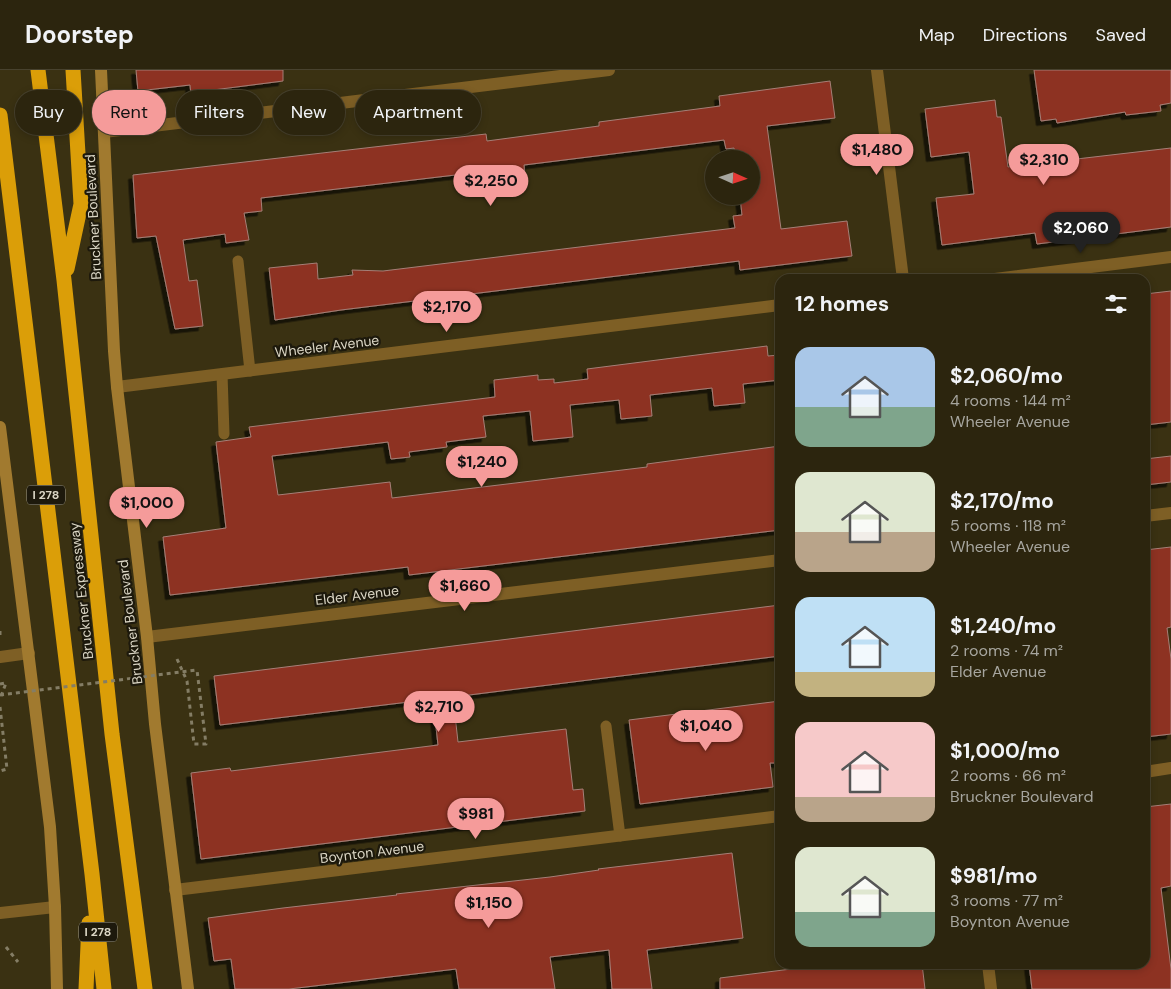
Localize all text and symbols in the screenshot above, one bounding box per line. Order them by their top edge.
text: Doorstep [25,19,134,50]
text: Map [919,23,955,47]
text: Directions [983,23,1068,47]
text: Saved [1096,23,1146,47]
chip: Buy [15,90,82,135]
chip: Rent [92,90,166,135]
chip: Filters [176,90,263,135]
chip: New [273,90,345,135]
chip: Apartment [355,90,481,135]
pin: $1,480 [836,134,918,176]
text: $1,480 [851,139,903,160]
pin: $2,310 [1003,144,1085,186]
text: $2,310 [1019,149,1069,170]
north arrow [705,150,760,205]
map controls [705,150,760,205]
street label: Bruckner Boulevard [81,154,105,280]
pin: $2,250 [450,164,532,207]
text: $2,250 [464,170,518,191]
pin: $2,060 [1040,212,1122,254]
text: $2,060 [1053,217,1109,238]
pin: $2,170 [406,290,488,333]
text: 12 homes [795,290,889,318]
icon: filters [1102,290,1130,318]
text: $2,170 [423,296,471,317]
street label: Wheeler Avenue [274,331,380,361]
text: $2,060/mo [950,362,1063,390]
icon: home [835,367,895,427]
text: 4 rooms · 144 m² [950,390,1071,411]
text: Wheeler Avenue [950,411,1070,432]
pin: $1,240 [441,446,523,488]
text: $1,240 [457,451,507,472]
road number: I 278 [27,486,65,504]
pin: $1,000 [106,486,188,529]
text: $2,170/mo [950,487,1054,515]
text: $1,000 [120,492,174,513]
icon: home [835,492,895,552]
text: 5 rooms · 118 m² [950,515,1066,536]
street label: Bruckner Expressway [65,521,97,660]
text: Wheeler Avenue [950,536,1070,557]
street label: Bruckner Boulevard [113,559,147,685]
pin: $1,660 [424,570,506,612]
text: $1,660 [440,575,490,596]
street label: Elder Avenue [314,581,400,609]
text: $1,240/mo [950,612,1056,640]
icon: home [835,617,895,677]
text: 2 rooms · 74 m² [950,640,1063,661]
text: Elder Avenue [950,661,1046,682]
pin: $2,710 [398,690,480,733]
text: $2,710 [415,696,463,717]
pin: $1,040 [665,710,747,752]
text: $1,040 [680,715,732,736]
text: $1,000/mo [950,737,1060,765]
icon: home [835,742,895,802]
text: 2 rooms · 66 m² [950,765,1066,786]
text: Bruckner Boulevard [950,786,1093,807]
pin: $981 [446,798,506,840]
text: $981 [458,803,494,824]
street label: Boynton Avenue [319,837,425,867]
text: $981/mo [950,862,1038,890]
icon: home [835,867,895,927]
pin: $1,150 [448,886,530,929]
text: 3 rooms · 77 m² [950,890,1063,911]
text: $1,150 [466,892,512,913]
text: Boynton Avenue [950,911,1070,932]
road number: I 278 [79,922,117,942]

